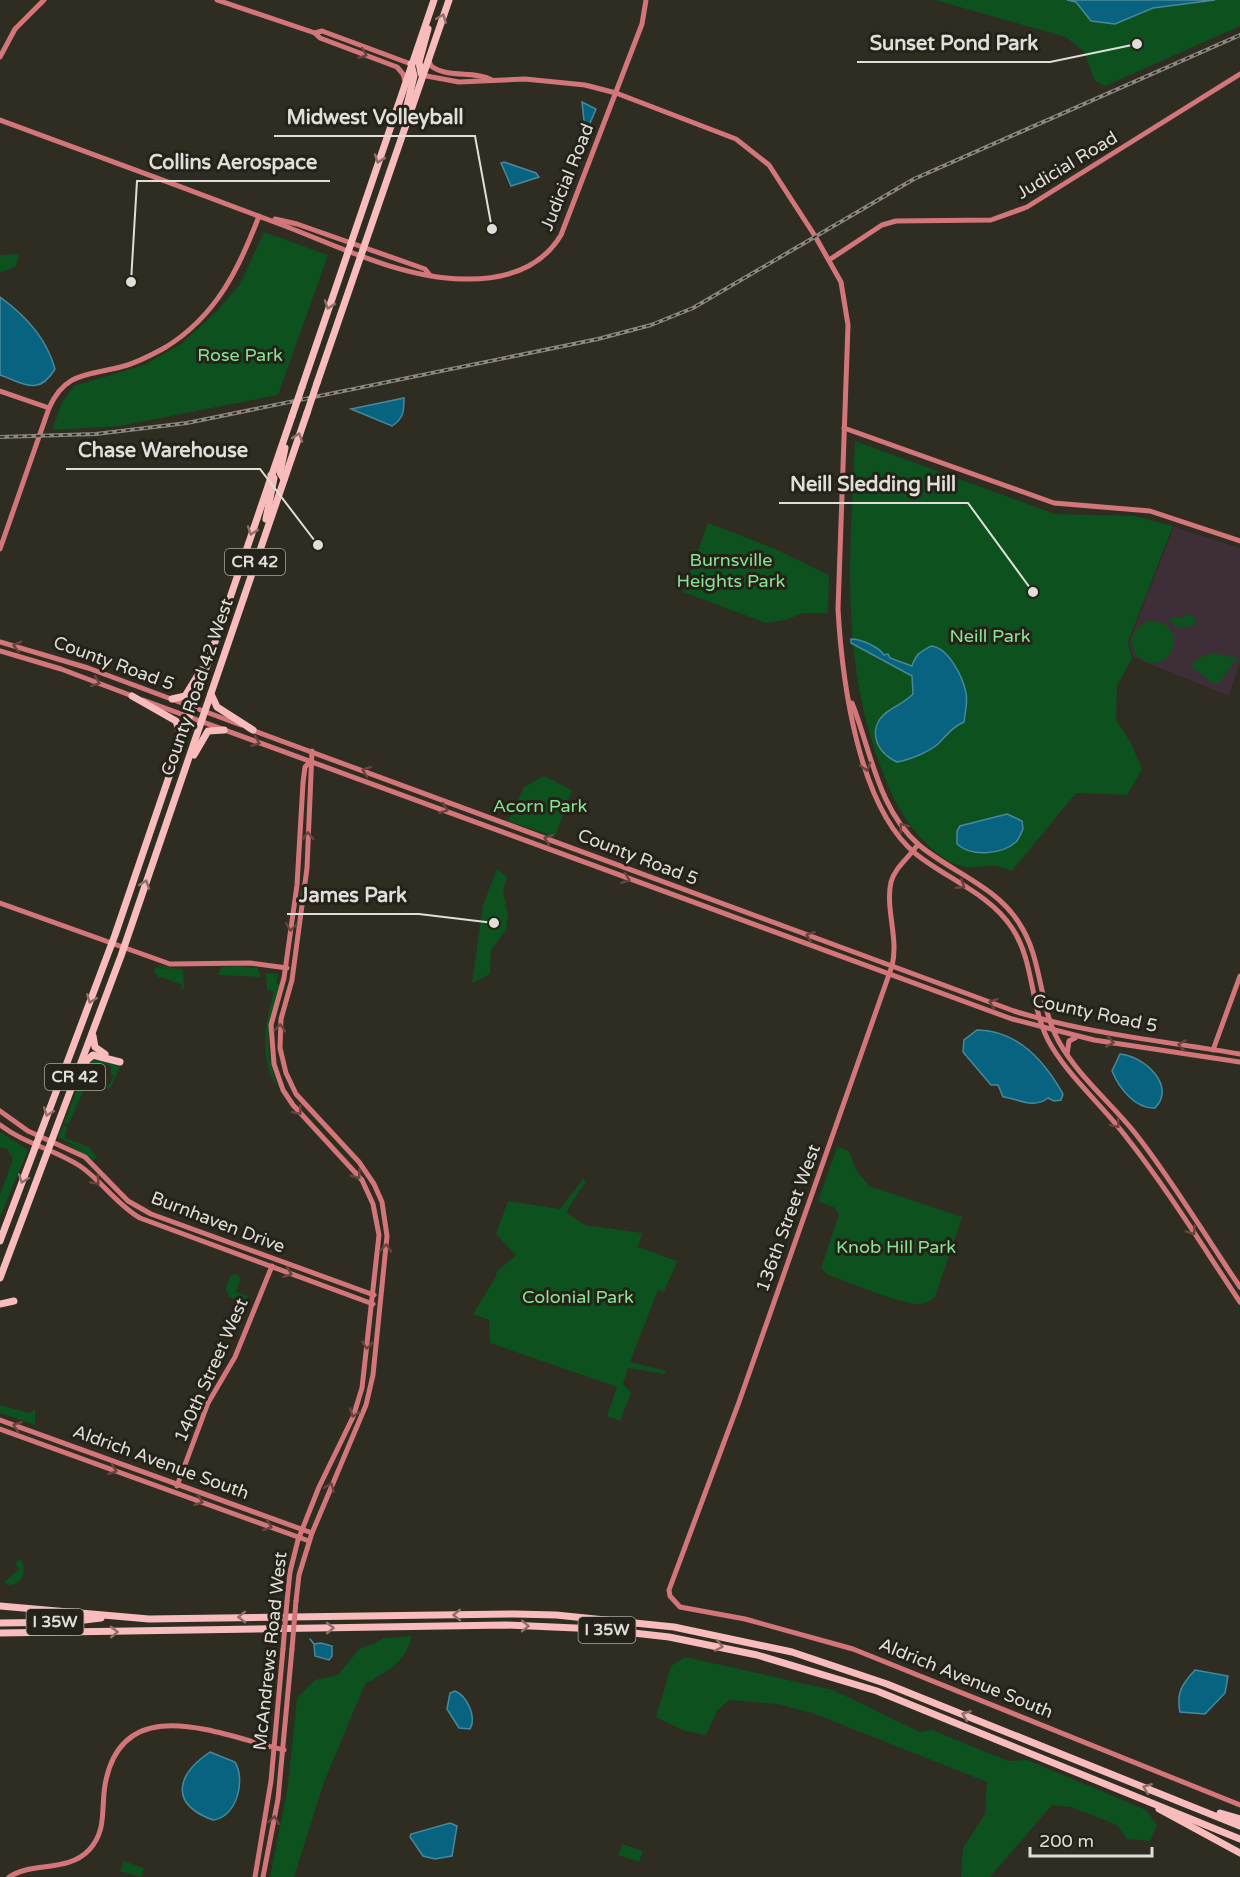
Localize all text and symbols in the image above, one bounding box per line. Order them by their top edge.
one-way arrow [435,13,448,23]
callout: Sunset Pond Park [857,24,1050,62]
text: Sunset Pond Park [870,32,1038,56]
one-way arrow [358,47,368,60]
callout: Midwest Volleyball [274,98,475,136]
text: Midwest Volleyball [287,106,463,130]
street label: Judicial Road [535,120,599,234]
street label: Judicial Road [1013,126,1121,204]
callout: Collins Aerospace [137,143,330,181]
text: Collins Aerospace [149,151,317,175]
one-way arrow [373,153,386,164]
one-way arrow [324,299,337,310]
park label: Rose Park [197,344,283,366]
callout: Chase Warehouse [66,431,260,469]
one-way arrow [291,432,303,443]
text: Chase Warehouse [78,439,248,463]
callout: Neill Sledding Hill [779,465,968,503]
text: Neill Sledding Hill [790,473,956,497]
one-way arrow [247,525,260,536]
road number: CR 42 [225,549,285,575]
park label: Burnsville Heights Park [677,549,786,592]
street label: County Road 42 West [156,595,238,779]
park label: Neill Park [950,625,1031,647]
street label: County Road 5 [50,631,178,695]
one-way arrow [12,640,22,653]
one-way arrow [90,674,100,687]
one-way arrow [250,734,260,747]
one-way arrow [859,761,871,772]
one-way arrow [361,765,372,778]
park label: Acorn Park [493,795,588,817]
one-way arrow [438,802,449,814]
one-way arrow [900,823,911,834]
street label: County Road 5 [575,824,701,890]
one-way arrow [302,832,314,841]
one-way arrow [543,834,554,847]
one-way arrow [621,871,631,884]
callout: James Park [287,876,419,914]
one-way arrow [955,877,965,889]
one-way arrow [138,879,151,890]
text: James Park [298,884,407,908]
one-way arrow [286,922,298,931]
one-way arrow [805,931,816,944]
street label: County Road 5 [1030,989,1160,1037]
one-way arrow [85,993,98,1004]
one-way arrow [988,997,999,1010]
one-way arrow [274,1024,287,1033]
one-way arrow [1106,1036,1115,1048]
one-way arrow [1178,1039,1187,1051]
road number: CR 42 [45,1064,105,1090]
one-way arrow [291,1104,302,1115]
one-way arrow [43,1106,56,1117]
one-way arrow [1109,1117,1120,1128]
street label: 136th Street West [751,1141,825,1295]
one-way arrow [350,1168,361,1179]
one-way arrow [18,1173,31,1184]
one-way arrow [89,1174,100,1185]
street label: Burnhaven Drive [148,1186,288,1258]
one-way arrow [1185,1224,1196,1235]
park label: Knob Hill Park [836,1236,956,1258]
one-way arrow [380,1244,393,1253]
one-way arrow [283,1266,293,1279]
park label: Colonial Park [522,1286,634,1308]
street label: 140th Street West [169,1294,253,1446]
one-way arrow [362,1340,374,1350]
one-way arrow [349,1407,361,1418]
street label: Aldrich Avenue South [70,1420,252,1504]
one-way arrow [13,1421,24,1433]
one-way arrow [107,1463,118,1476]
one-way arrow [323,1482,335,1493]
one-way arrow [193,1494,204,1507]
one-way arrow [262,1519,273,1532]
street label: McAndrews Road West [249,1550,291,1751]
road number: I 35W [26,1609,84,1635]
one-way arrow [452,1609,461,1621]
one-way arrow [238,1611,247,1624]
road number: I 35W [578,1617,636,1643]
one-way arrow [521,1619,530,1632]
one-way arrow [326,1622,335,1634]
one-way arrow [110,1626,119,1638]
street label: Aldrich Avenue South [876,1633,1056,1723]
one-way arrow [714,1639,724,1652]
one-way arrow [961,1710,972,1722]
one-way arrow [1142,1783,1153,1795]
one-way arrow [267,1815,280,1825]
scale bar [1030,1820,1152,1858]
text: 200 m [1039,1830,1094,1852]

